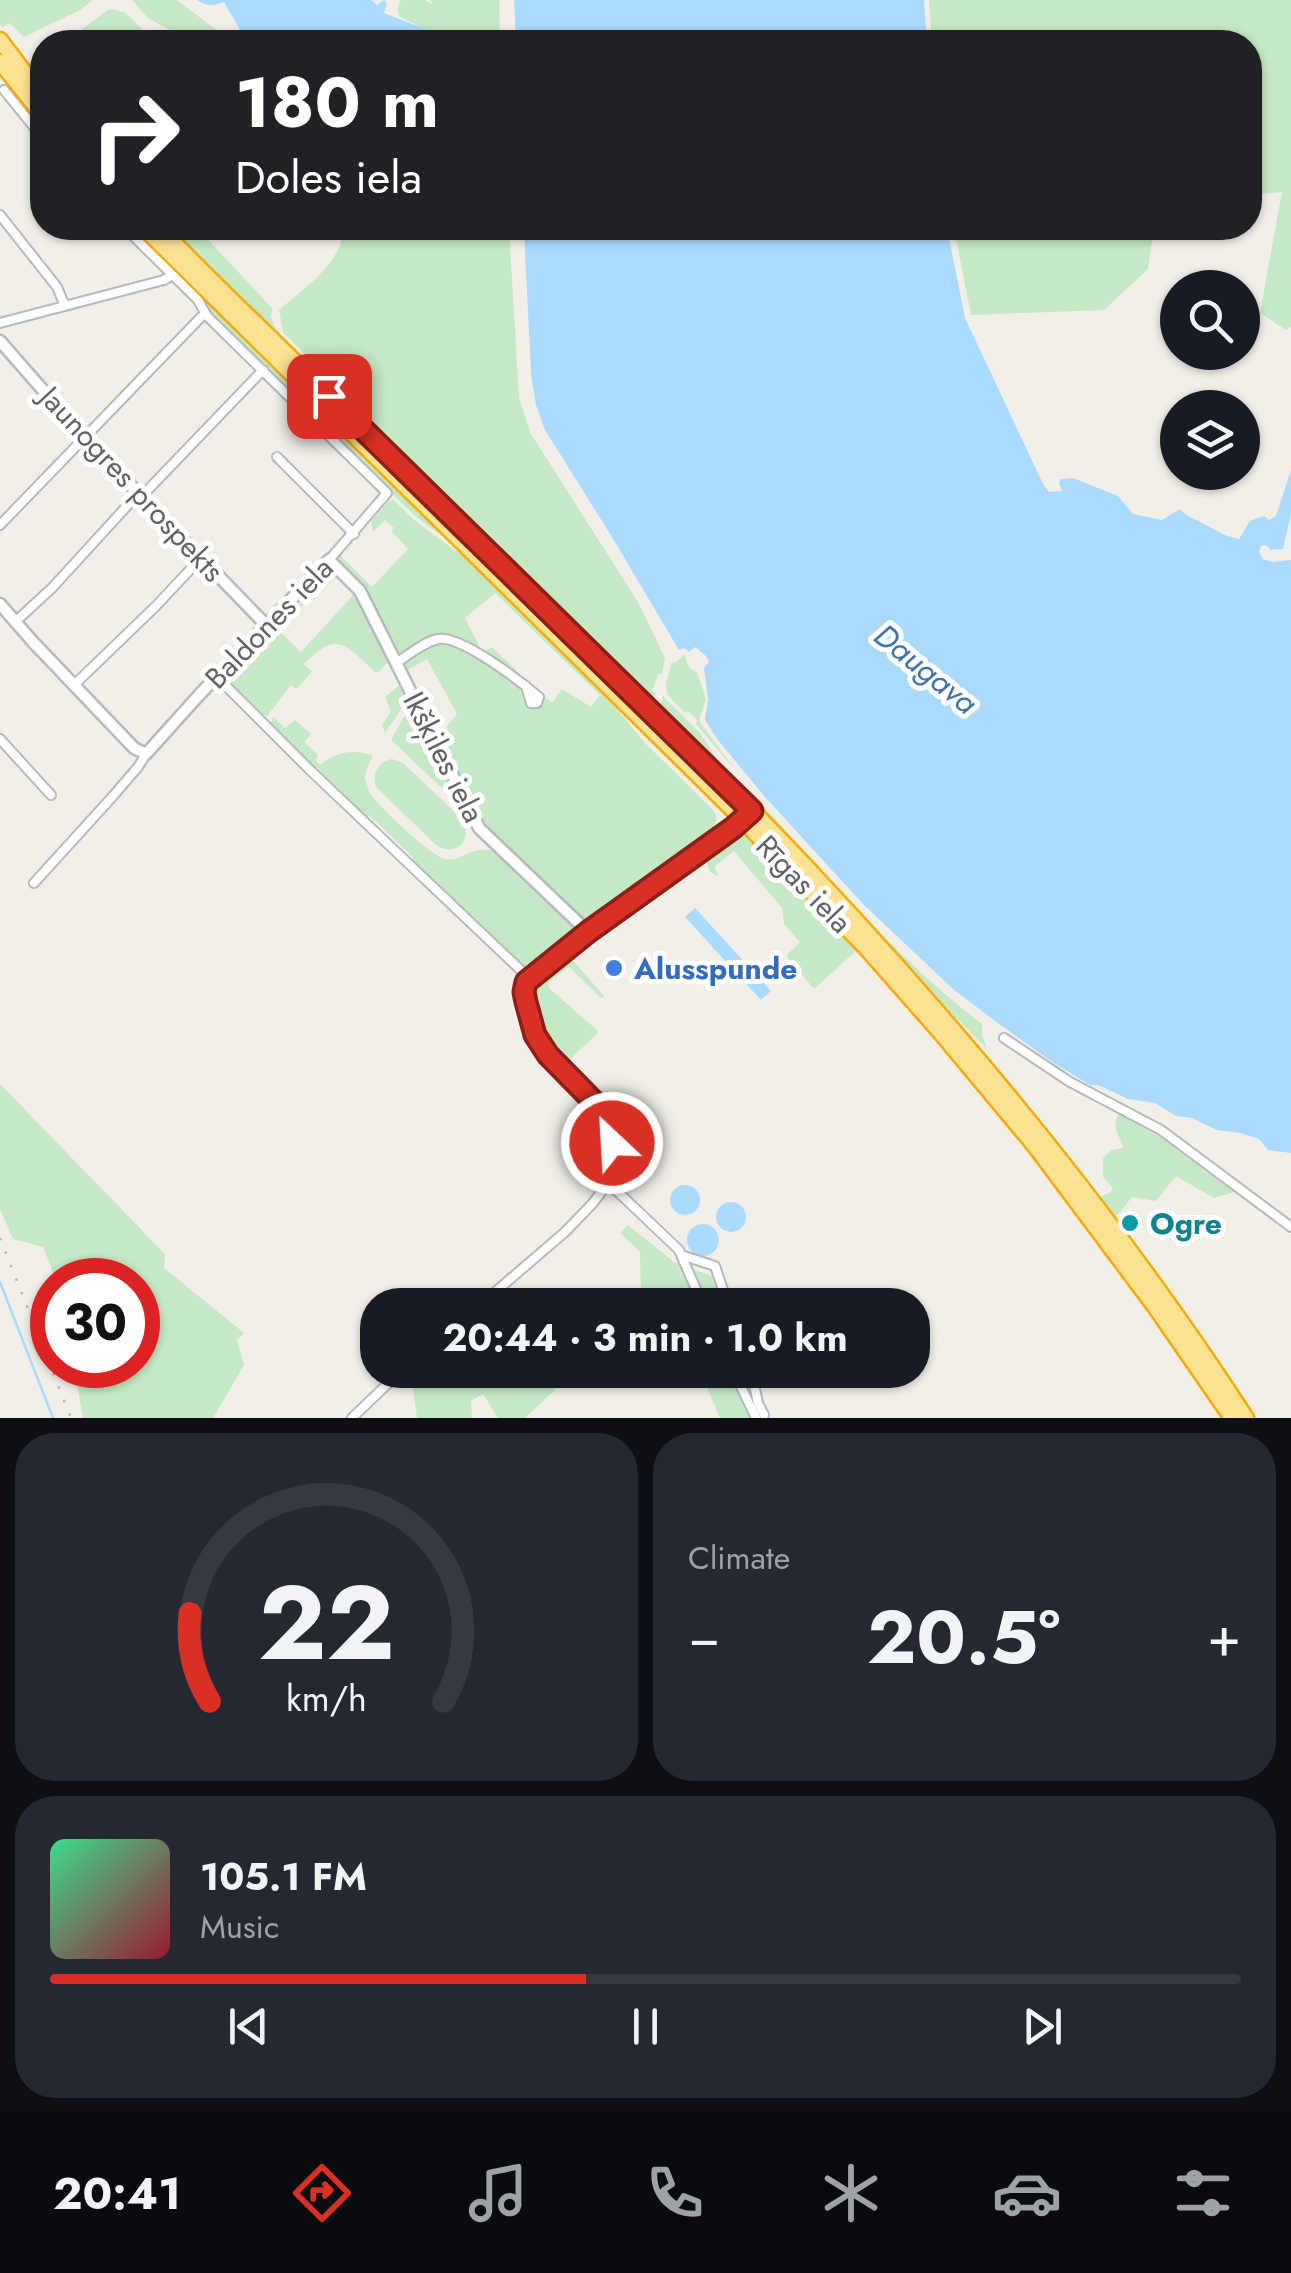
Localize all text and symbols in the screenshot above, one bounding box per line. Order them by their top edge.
text: 180 m [235,52,439,153]
icon: right [70,70,200,200]
text: Doles iela [235,145,422,210]
map controls [1160,270,1260,490]
button: search [1160,270,1260,370]
pin [287,354,372,439]
icon: arrive [302,369,357,424]
street label: Jaunogres prospekts [27,374,234,591]
button: layers [1160,390,1260,490]
street label: Baldones iela [195,547,343,699]
water label: Daugava [864,613,988,725]
street label: Ikšķiles iela [393,684,495,830]
street label: Rīgas iela [746,825,862,943]
place label: Alusspunde [633,947,797,990]
marker: Alusspunde [603,957,625,979]
position arrow [560,1091,664,1195]
place label: Ogre [1150,1202,1222,1245]
marker: Ogre [1119,1212,1141,1234]
speed limit sign: 30 [30,1258,160,1388]
text: 20:44 · 3 min · 1.0 km [442,1310,848,1365]
text: Climate [688,1535,790,1581]
text: 22 [258,1548,395,1698]
text: 20.5° [867,1583,1061,1691]
text: − [688,1597,720,1677]
text: + [1207,1597,1241,1677]
text: km/h [286,1673,367,1724]
text: 105.1 FM [200,1849,367,1904]
text: Music [200,1904,279,1950]
icon: previous [221,1999,276,2054]
icon: pause [618,1999,673,2054]
icon: next [1015,1999,1070,2054]
icon: directions [287,2158,357,2228]
icon: music [463,2158,533,2228]
icon: phone [640,2158,710,2228]
icon: climate [816,2158,886,2228]
icon: car [992,2158,1062,2228]
icon: filters [1168,2158,1238,2228]
text: 20:41 [53,2161,181,2226]

